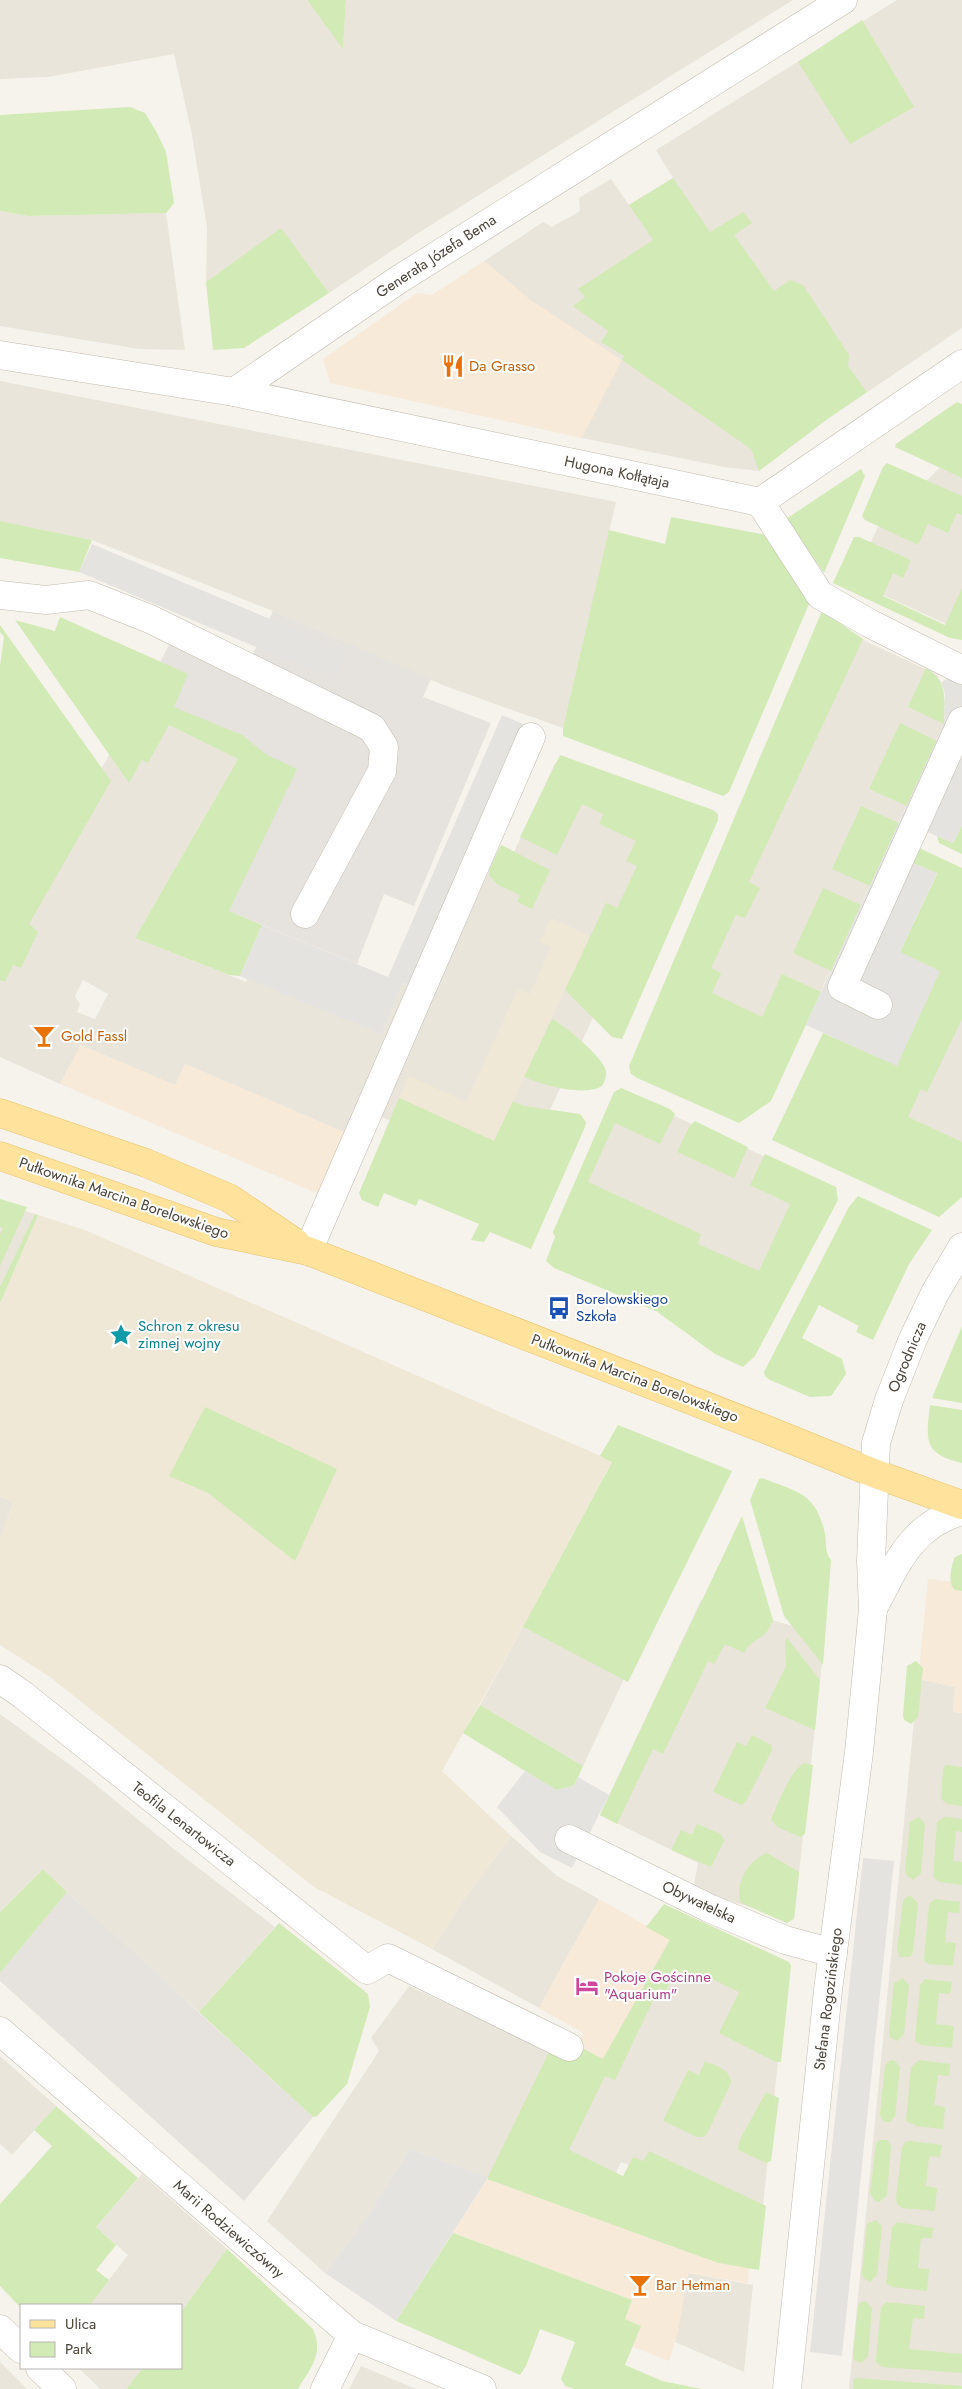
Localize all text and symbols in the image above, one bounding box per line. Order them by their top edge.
street label: Generała Józefa Bema [372,209,500,303]
restaurant icon: Da Grasso [440,353,466,379]
place label: Da Grasso [469,355,535,377]
street label: Hugona Kołłątaja [562,450,672,494]
bar icon: Gold Fassl [31,1023,57,1049]
place label: Gold Fassl [61,1025,127,1047]
street label: Pułkownika Marcina Borelowskiego [16,1152,232,1244]
place label: Borelowskiego Szkoła [576,1288,668,1327]
bus stop icon: Borelowskiego Szkoła [546,1295,572,1321]
place label: Schron z okresu zimnej wojny [138,1315,240,1354]
street label: Ogrodnicza [882,1318,932,1396]
place icon: Schron z okresu zimnej wojny [108,1322,134,1348]
street label: Pułkownika Marcina Borelowskiego [528,1328,742,1428]
street label: Teofila Lenartowicza [127,1776,241,1872]
street label: Obywatelska [658,1875,740,1929]
street label: Stefana Rogozińskiego [808,1926,848,2072]
place label: Pokoje Gościnne "Aquarium" [604,1966,711,2005]
hotel icon: Pokoje Gościnne "Aquarium" [574,1973,600,1999]
street label: Marii Rodziewiczówny [169,2175,290,2284]
bar icon: Bar Hetman [627,2272,653,2298]
place label: Bar Hetman [656,2274,730,2296]
legend [20,2304,182,2369]
text: Ulica [65,2313,96,2335]
text: Park [65,2338,92,2360]

